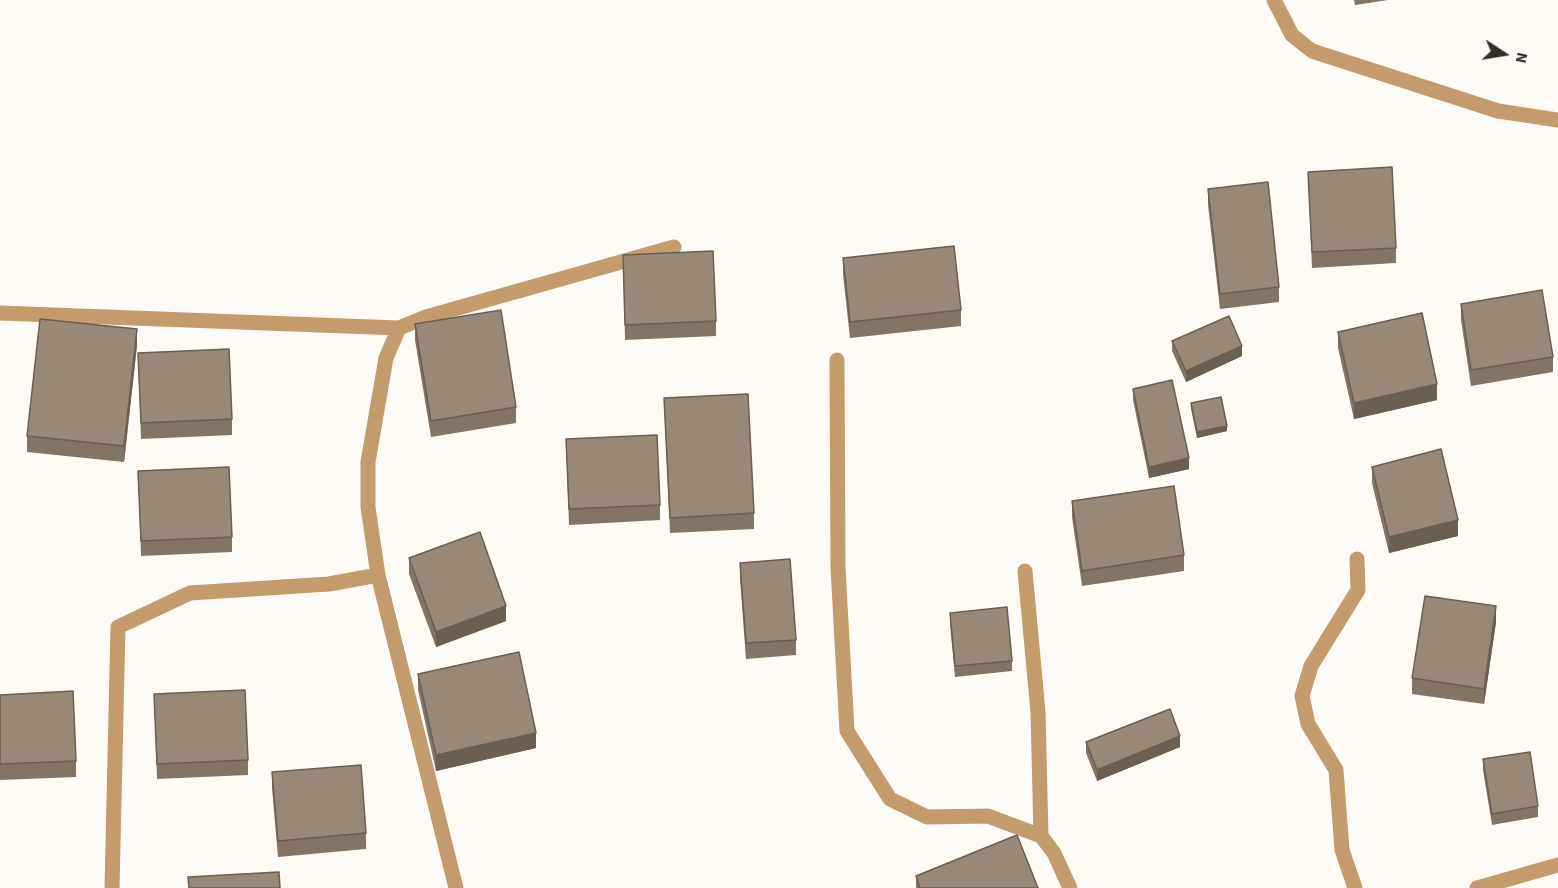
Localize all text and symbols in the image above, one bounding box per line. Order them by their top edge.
north arrow [1474,24,1534,84]
text: N [1510,50,1533,65]

